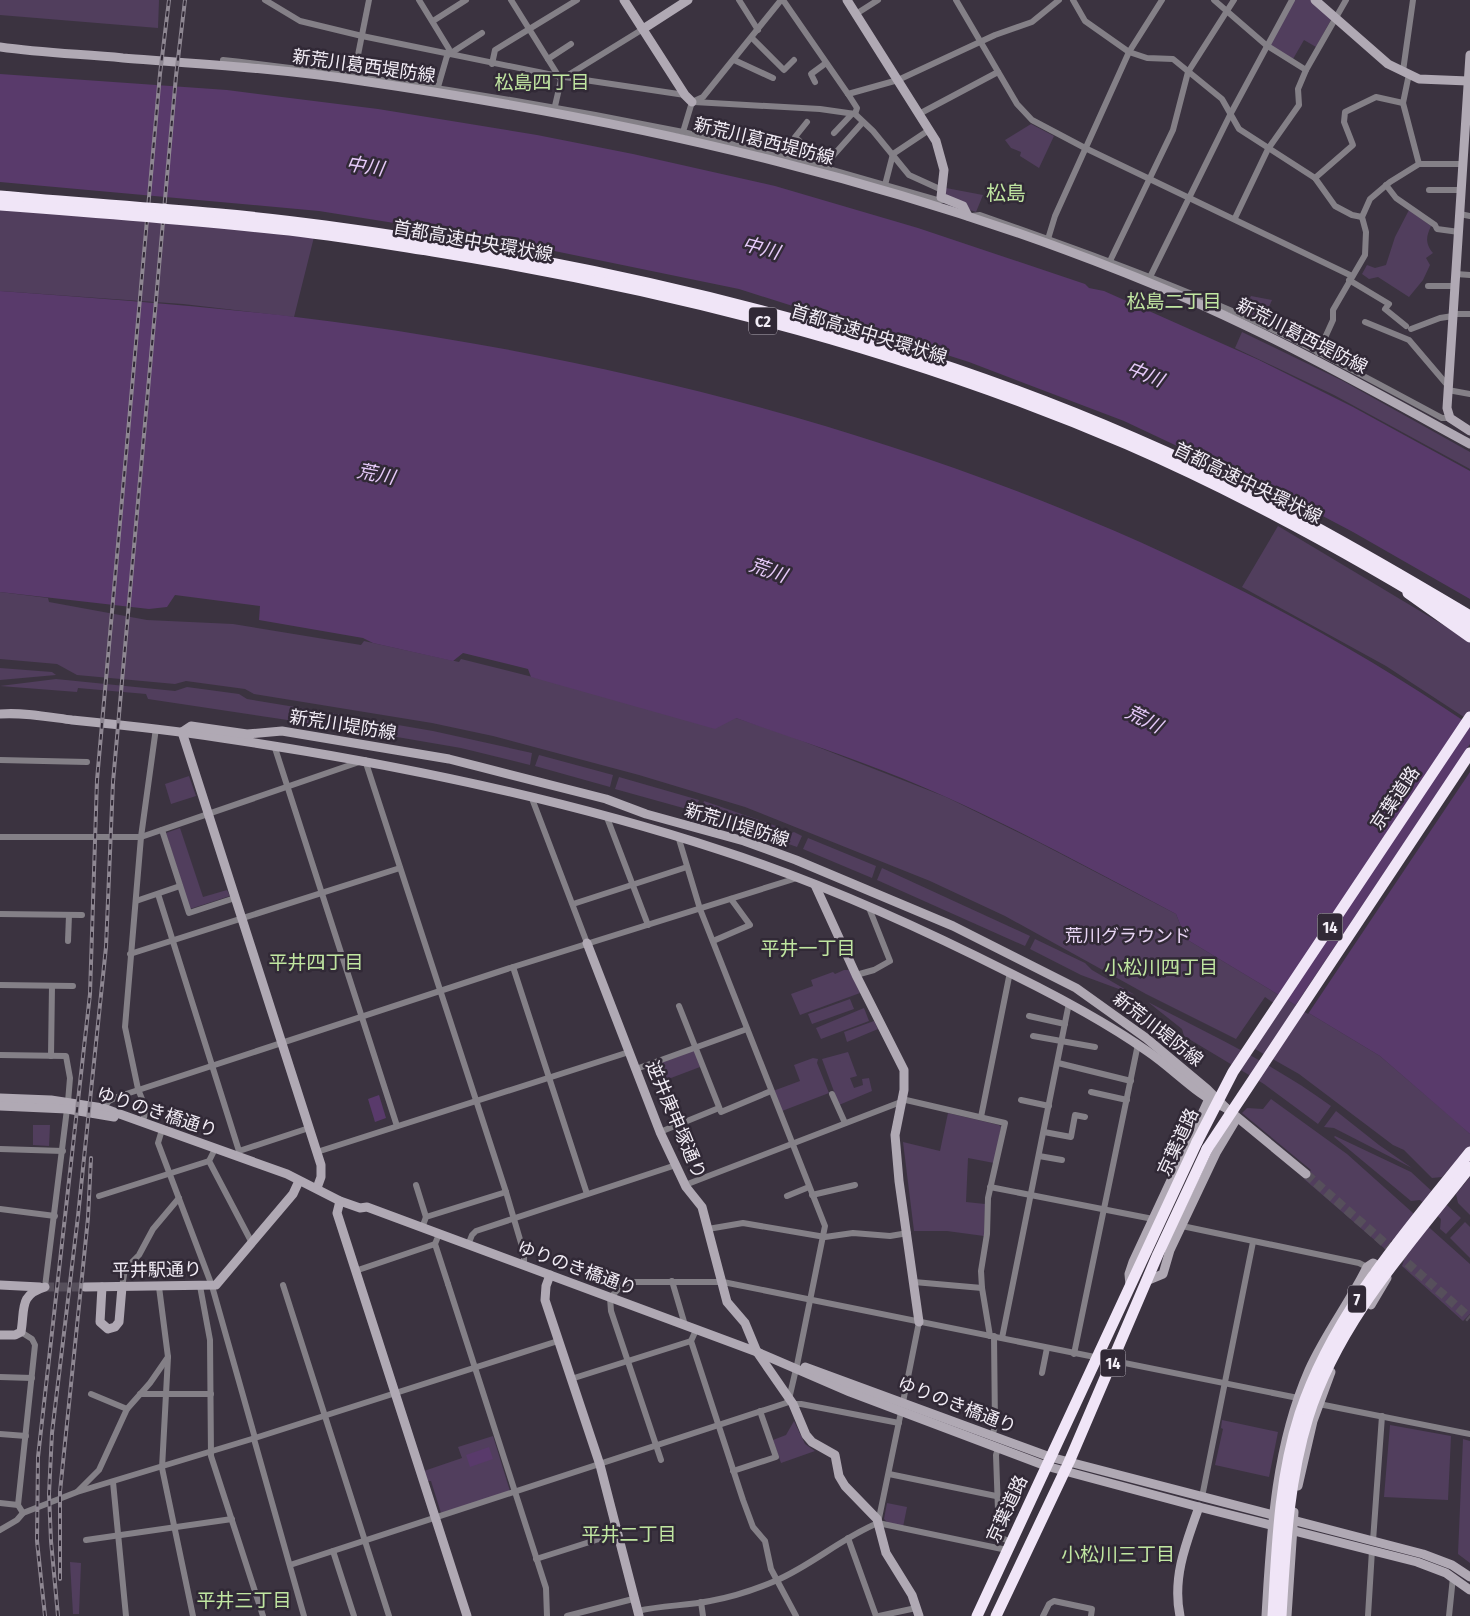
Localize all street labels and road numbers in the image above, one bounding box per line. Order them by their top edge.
street label: 新荒川葛西堤防線 [291,45,437,87]
street label: 新荒川葛西堤防線 [691,113,837,169]
street label: 首都高速中央環状線 [391,216,555,266]
street label: 新荒川葛西堤防線 [1233,294,1371,378]
street label: 首都高速中央環状線 [788,300,950,368]
road number: C2 [749,308,777,334]
street label: 首都高速中央環状線 [1170,438,1326,528]
street label: 新荒川堤防線 [288,706,398,744]
street label: 京葉道路 [1366,762,1424,834]
street label: 新荒川堤防線 [682,799,792,851]
road number: 14 [1318,914,1342,940]
street label: 新荒川堤防線 [1109,987,1207,1071]
street label: 逆井庚申塚通り [641,1058,711,1182]
street label: ゆりのき橋通り [94,1082,220,1142]
street label: 京葉道路 [1153,1105,1203,1179]
street label: ゆりのき橋通り [514,1236,640,1300]
street label: 平井駅通り [112,1258,202,1282]
road number: 7 [1348,1286,1366,1312]
road number: 14 [1100,1350,1126,1376]
street label: ゆりのき橋通り [894,1372,1020,1438]
street label: 京葉道路 [982,1472,1032,1546]

